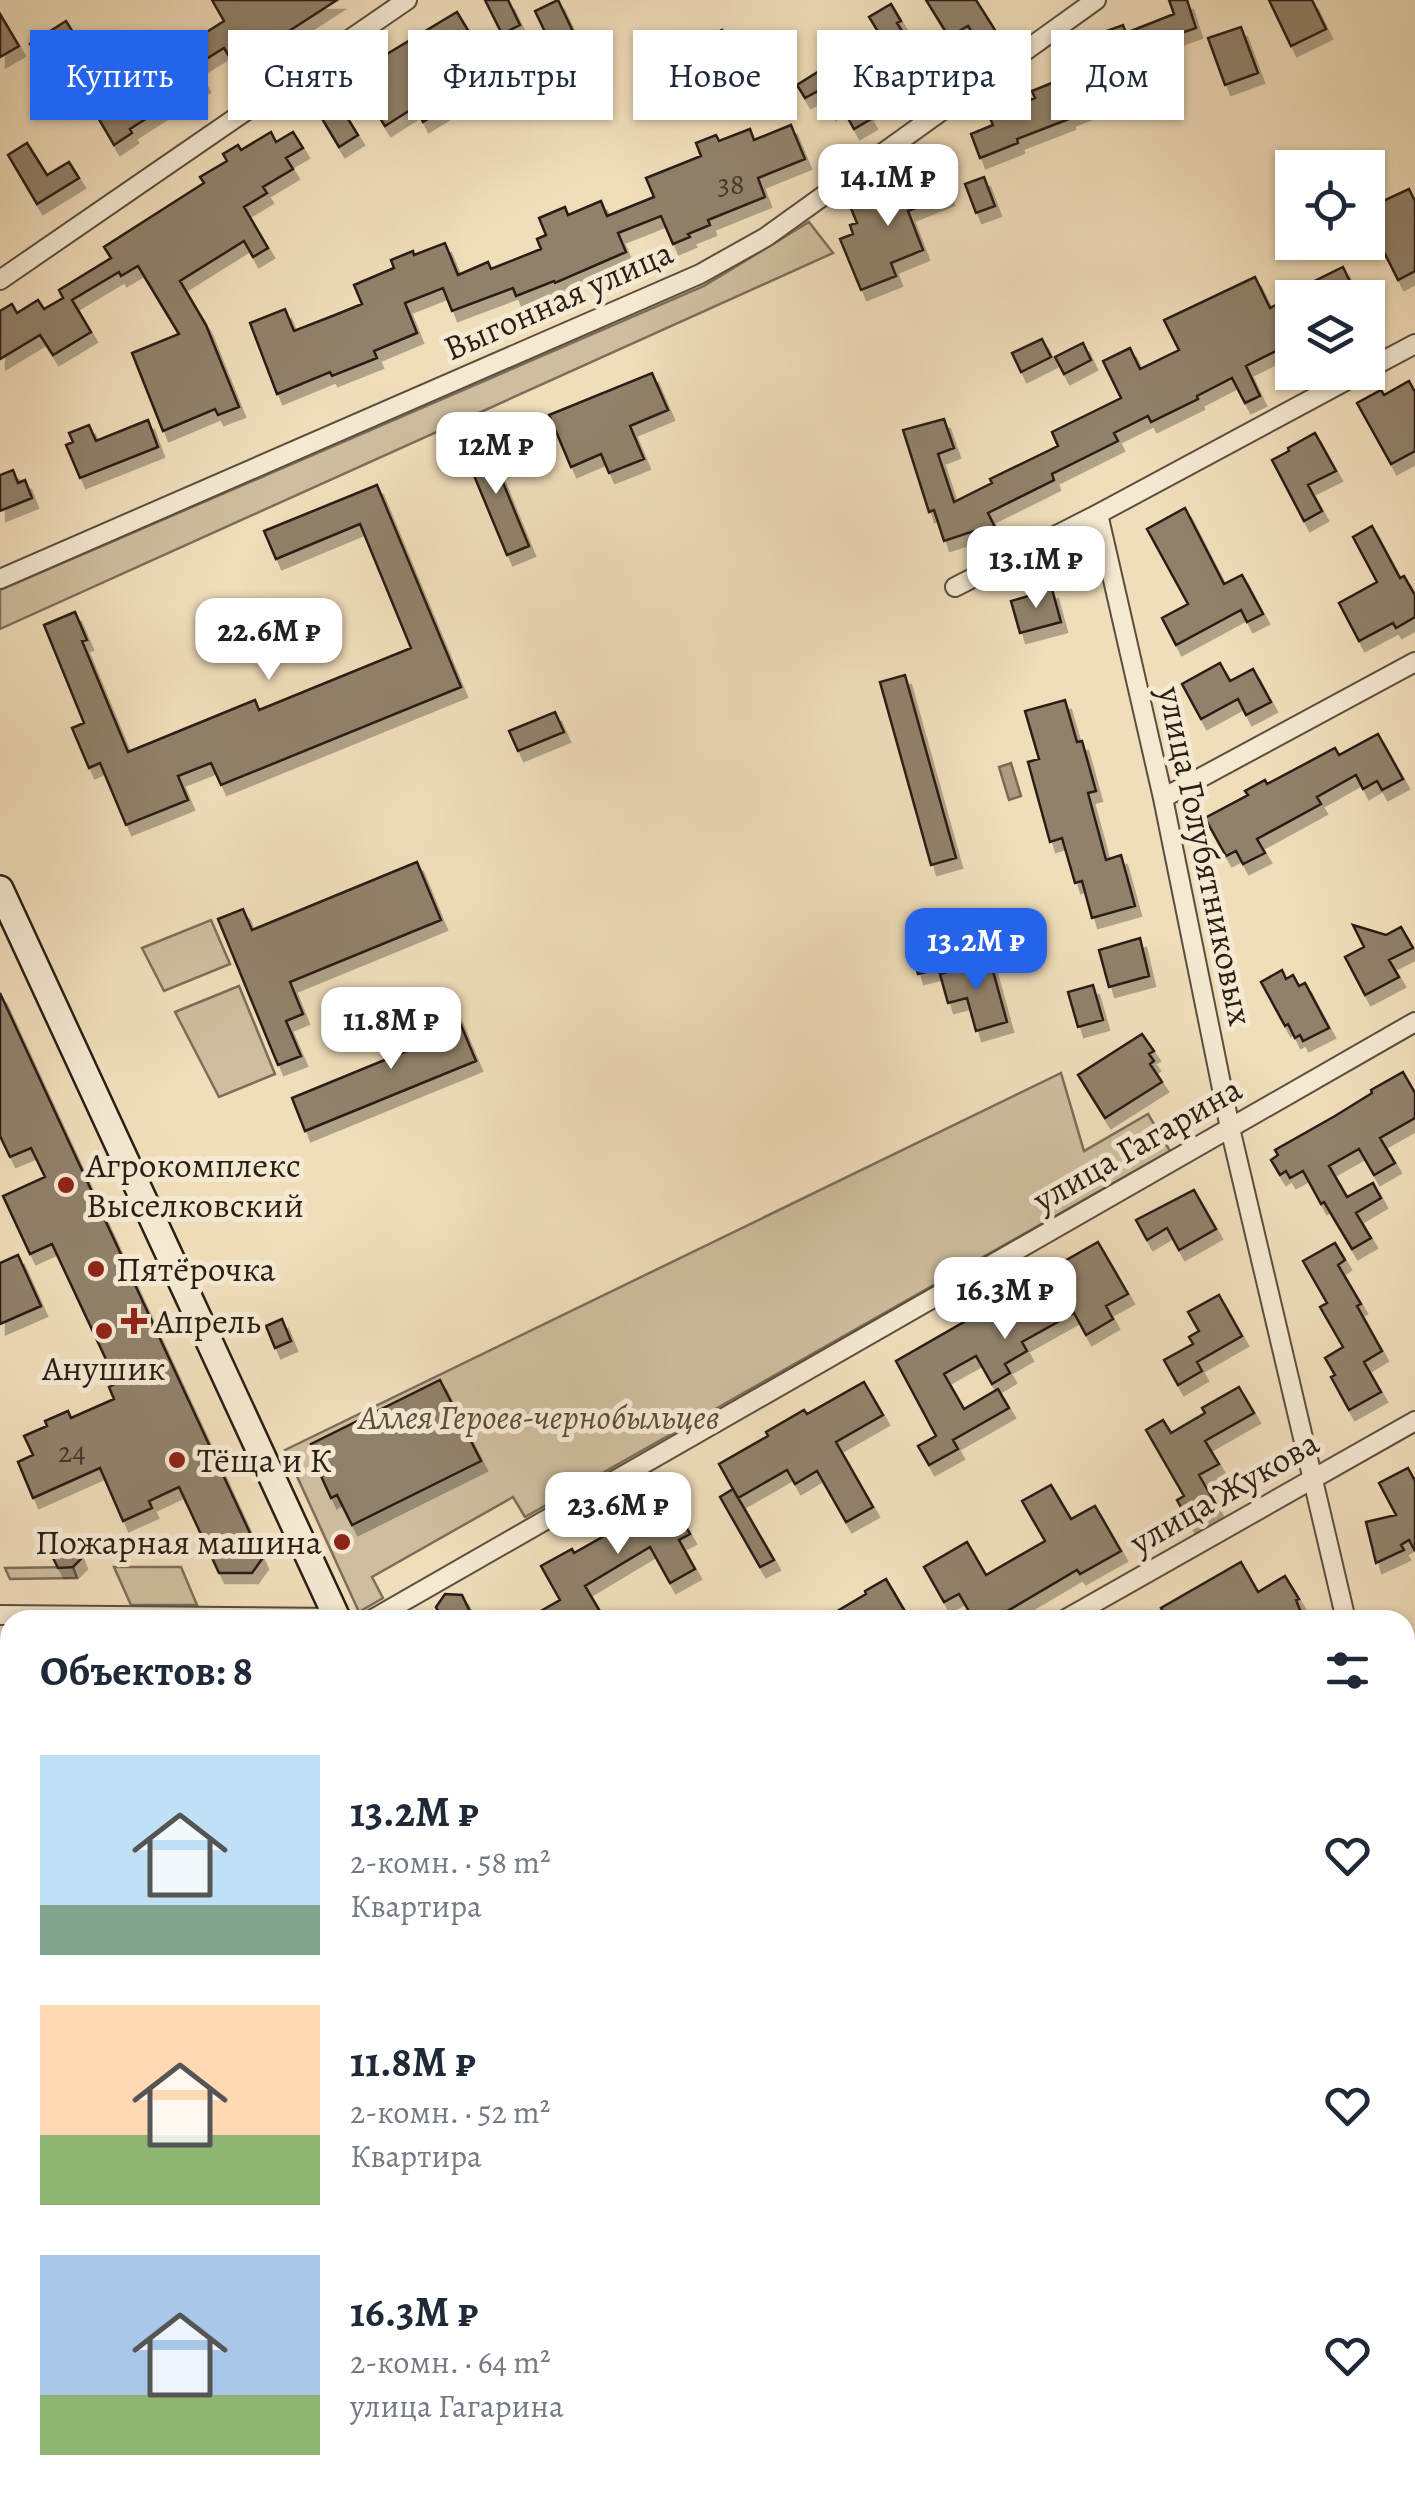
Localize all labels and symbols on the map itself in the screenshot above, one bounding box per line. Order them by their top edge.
pin: 14.1M ₽ [796,144,980,229]
house number: 38 [717,164,745,204]
street label: Выгонная улица [436,228,680,372]
pin: 12M ₽ [426,412,566,497]
pin: 13.1M ₽ [944,526,1128,611]
pin: 22.6M ₽ [177,598,361,683]
street label: улица Голубятниковых [1146,681,1265,1030]
pin: 13.2M ₽ [884,908,1068,993]
pin: 11.8M ₽ [299,987,483,1072]
street label: улица Гагарина [1023,1065,1250,1224]
place label: Агрокомплекс Выселковский [85,1141,304,1229]
marker: Агрокомплекс Выселковский [55,1174,77,1196]
place label: Пятёрочка [116,1245,276,1293]
pin: 16.3M ₽ [913,1257,1097,1342]
marker: Пятёрочка [85,1258,107,1280]
place label: Апрель [153,1297,261,1345]
marker: Апрель [123,1310,145,1332]
marker: Анушик [93,1320,115,1342]
place label: Анушик [41,1344,166,1392]
park label: Аллея Героев-чернобыльцев [356,1393,720,1441]
street label: улица Жукова [1120,1418,1327,1566]
house number: 24 [58,1432,86,1472]
place label: Тёща и К [197,1436,332,1484]
marker: Тёща и К [166,1449,188,1471]
pin: 23.6M ₽ [526,1472,710,1557]
place label: Пожарная машина [35,1518,322,1566]
marker: Пожарная машина [331,1531,353,1553]

